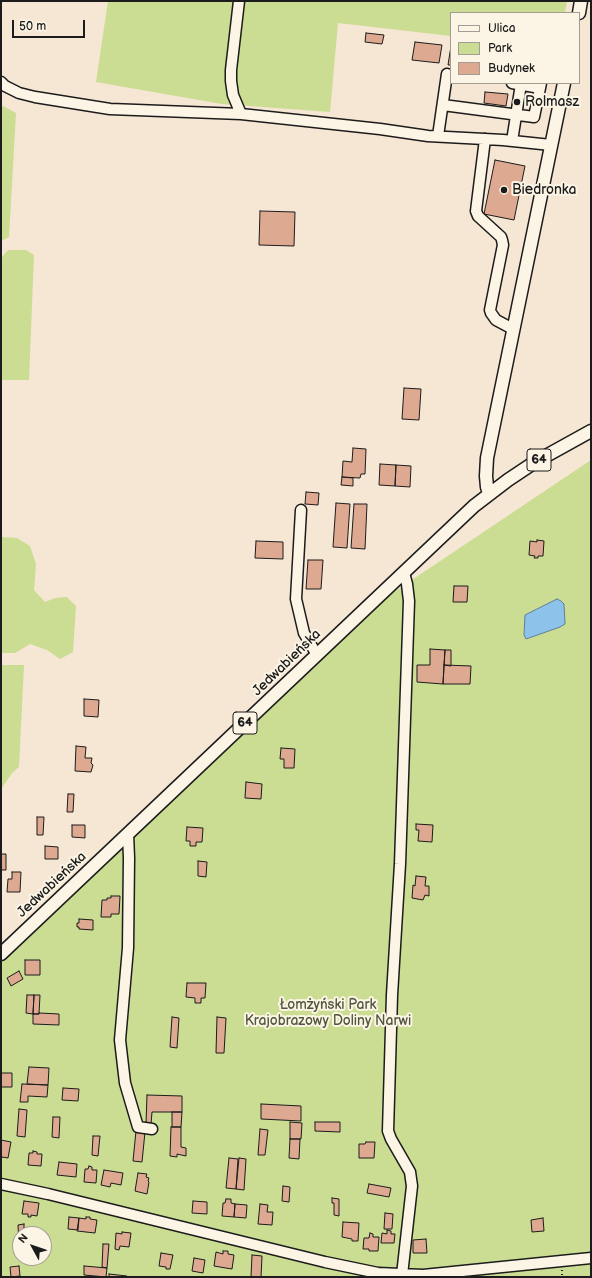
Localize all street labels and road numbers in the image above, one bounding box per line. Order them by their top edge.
road number: 64 [527,449,551,471]
street label: Jedwabieńska [249,626,325,700]
road number: 64 [233,712,257,734]
street label: Jedwabieńska [14,849,90,921]

